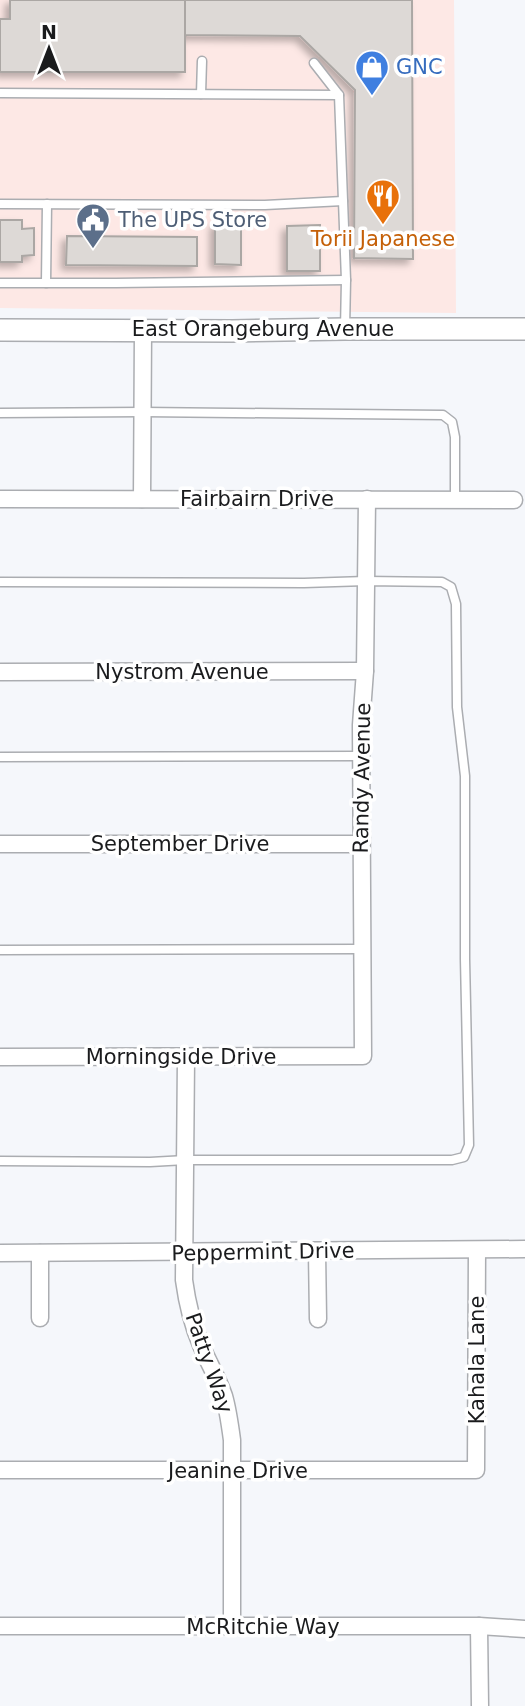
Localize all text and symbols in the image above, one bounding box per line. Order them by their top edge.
north arrow [14,14,84,84]
text: N [41,21,57,43]
shop icon: GNC [353,48,391,97]
place label: GNC [396,55,443,79]
restaurant icon: Torii Japanese [364,177,402,226]
public building icon: The UPS Store [74,201,112,250]
place label: The UPS Store [117,208,267,232]
place label: Torii Japanese [310,227,455,251]
street label: East Orangeburg Avenue [132,317,394,341]
street label: Fairbairn Drive [180,487,334,511]
street label: Nystrom Avenue [95,660,269,684]
street label: Randy Avenue [349,702,375,854]
street label: September Drive [91,832,269,856]
street label: Morningside Drive [86,1045,276,1069]
street label: Peppermint Drive [171,1238,355,1266]
street label: Kahala Lane [465,1296,489,1424]
street label: Patty Way [181,1310,237,1416]
street label: Jeanine Drive [166,1459,308,1483]
street label: McRitchie Way [186,1615,340,1639]

